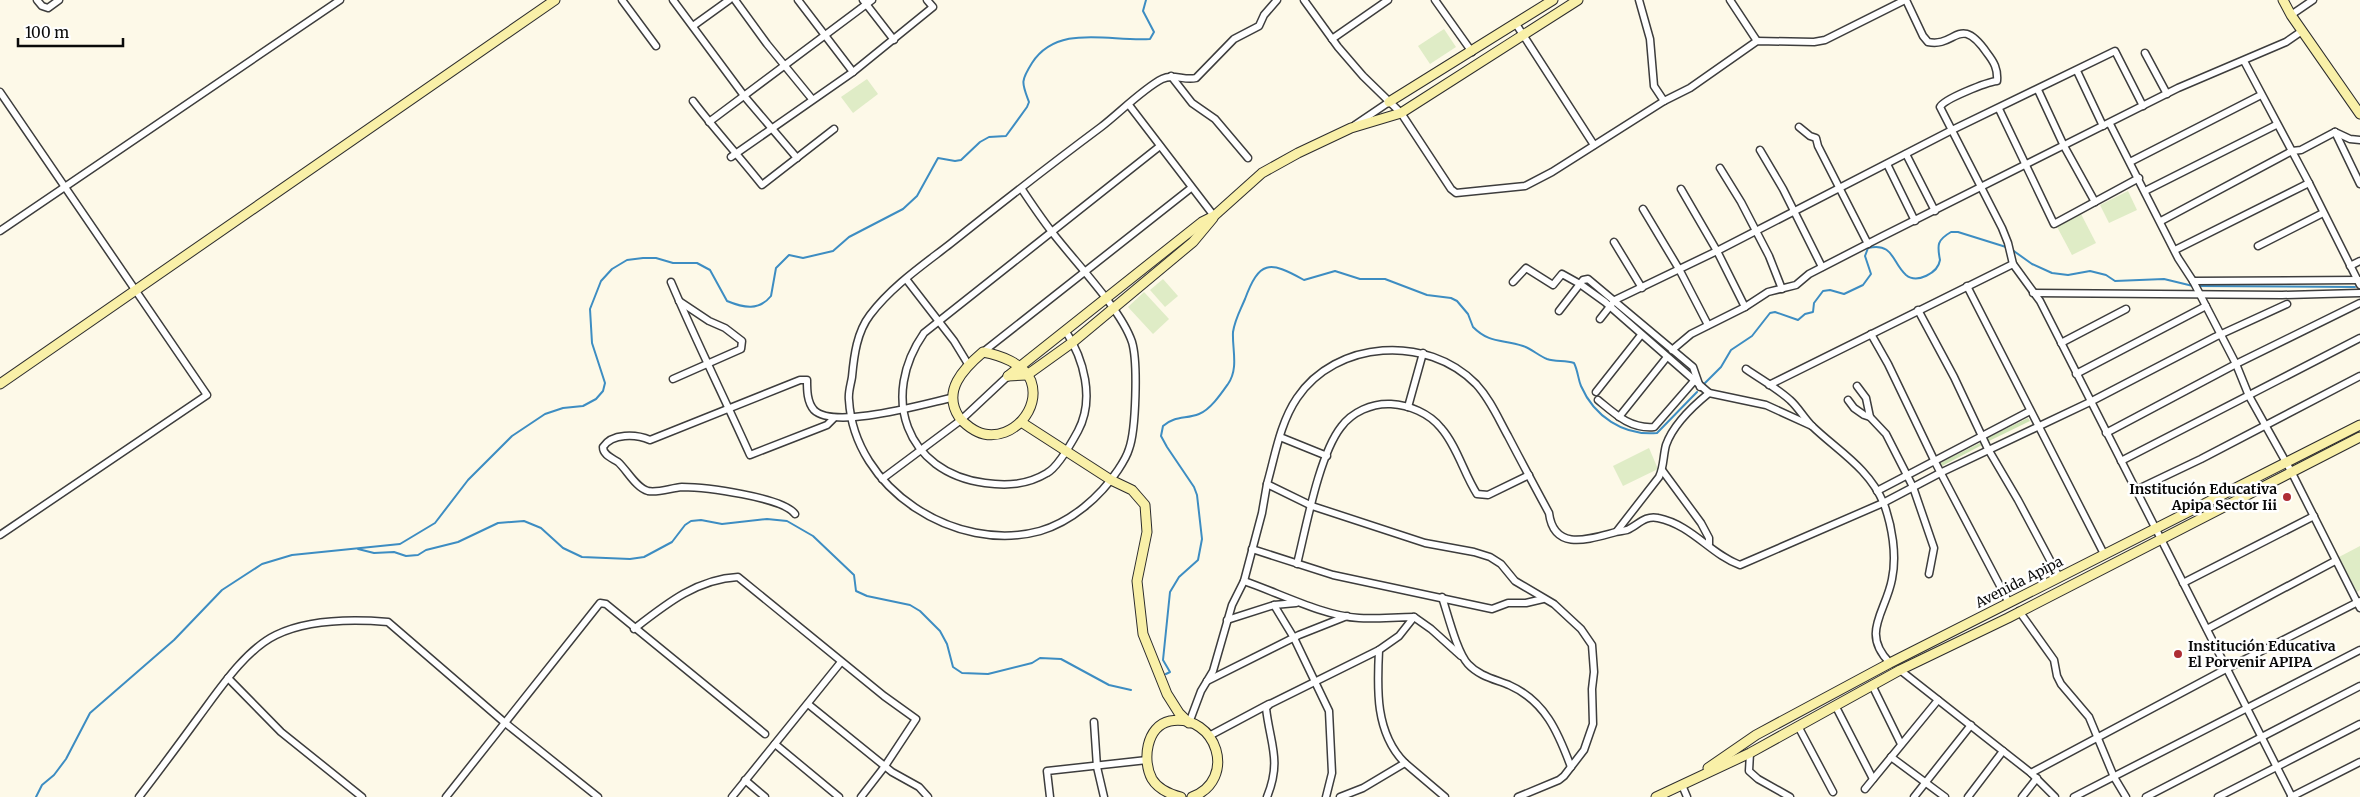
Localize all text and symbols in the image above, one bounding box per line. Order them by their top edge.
scale bar [18,15,122,47]
text: 100 m [25,23,69,42]
place label: Institución Educativa Apipa Sector Iii [2129,480,2277,514]
marker: Institución Educativa Apipa Sector Iii [2281,491,2293,503]
street label: Avenida Apipa [1971,552,2066,612]
place label: Institución Educativa El Porvenir APIPA [2188,637,2336,671]
marker: Institución Educativa El Porvenir APIPA [2172,648,2184,660]

